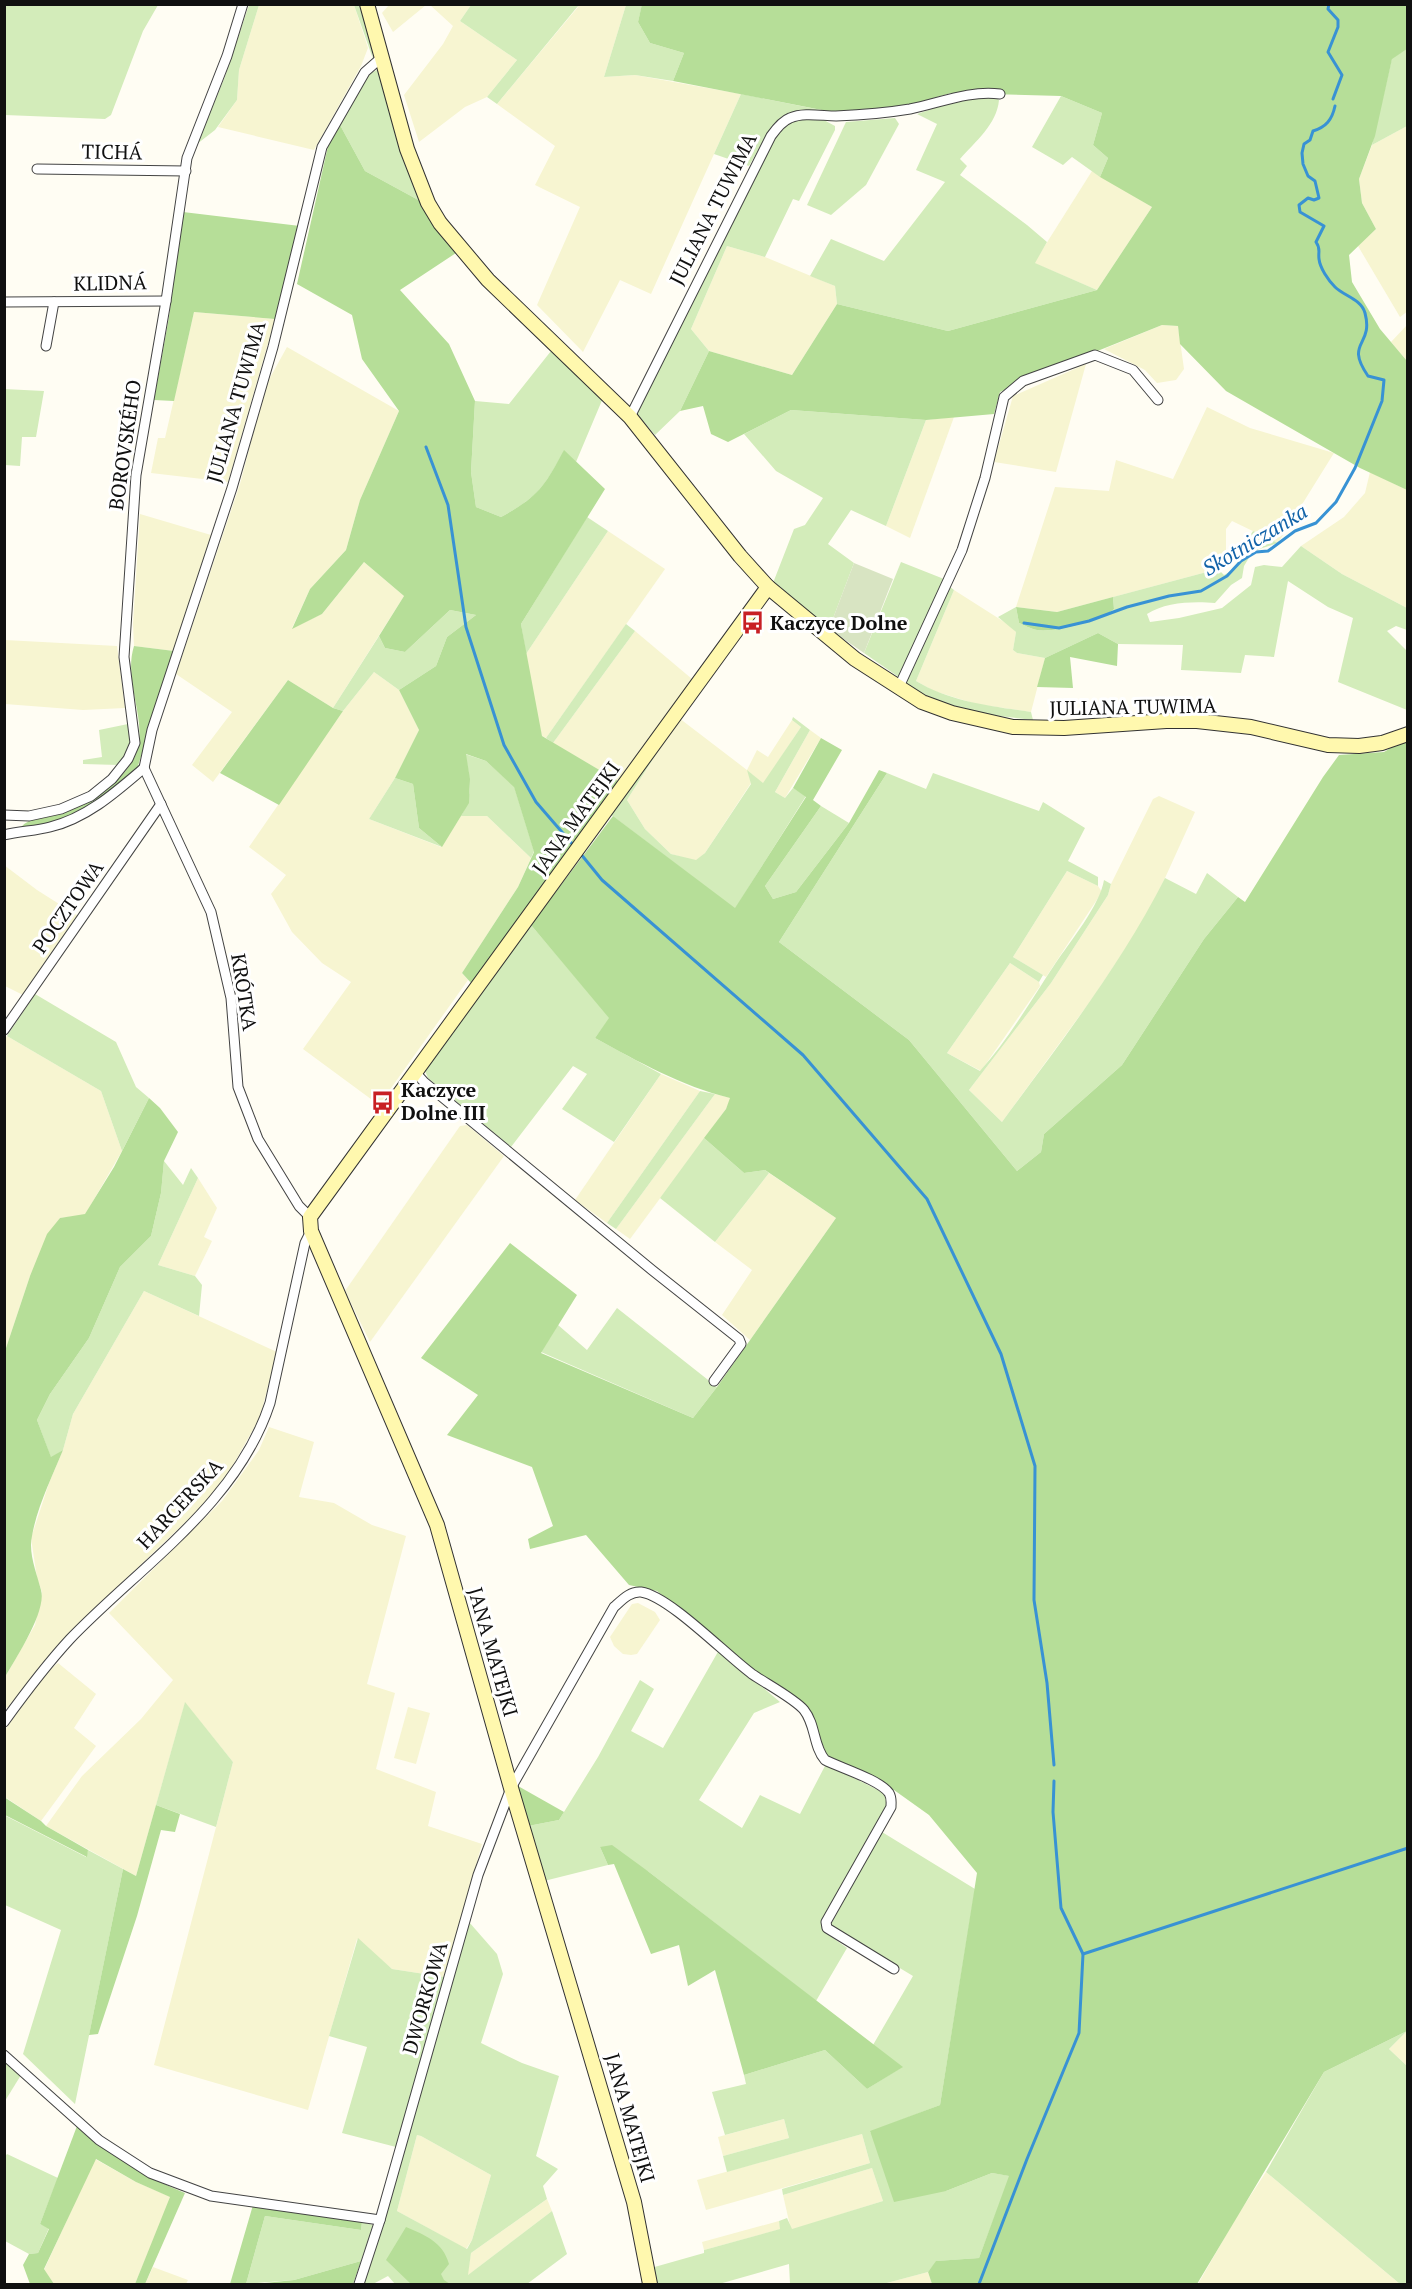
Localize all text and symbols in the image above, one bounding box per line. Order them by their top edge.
street label: JULIANA TUWIMA [663,128,763,289]
street label: TICHÁ [82,137,143,166]
street label: KLIDNÁ [73,268,147,297]
street label: JULIANA TUWIMA [199,317,272,486]
street label: BOROVSKÉHO [102,378,147,512]
water label: Skotniczanka [1197,497,1312,582]
place label: Kaczyce Dolne [770,609,908,636]
bus stop icon: Kaczyce Dolne [739,610,765,636]
street label: JULIANA TUWIMA [1049,692,1217,721]
street label: JANA MATEJKI [525,756,626,880]
street label: POCZTOWA [26,855,110,958]
street label: KRÓTKA [225,951,264,1033]
place label: Kaczyce Dolne III [401,1076,486,1126]
bus stop icon: Kaczyce Dolne III [370,1089,396,1115]
street label: HARCERSKA [131,1452,229,1555]
street label: JANA MATEJKI [462,1584,525,1720]
street label: DWORKOWA [396,1938,454,2057]
street label: JANA MATEJKI [599,2050,662,2186]

